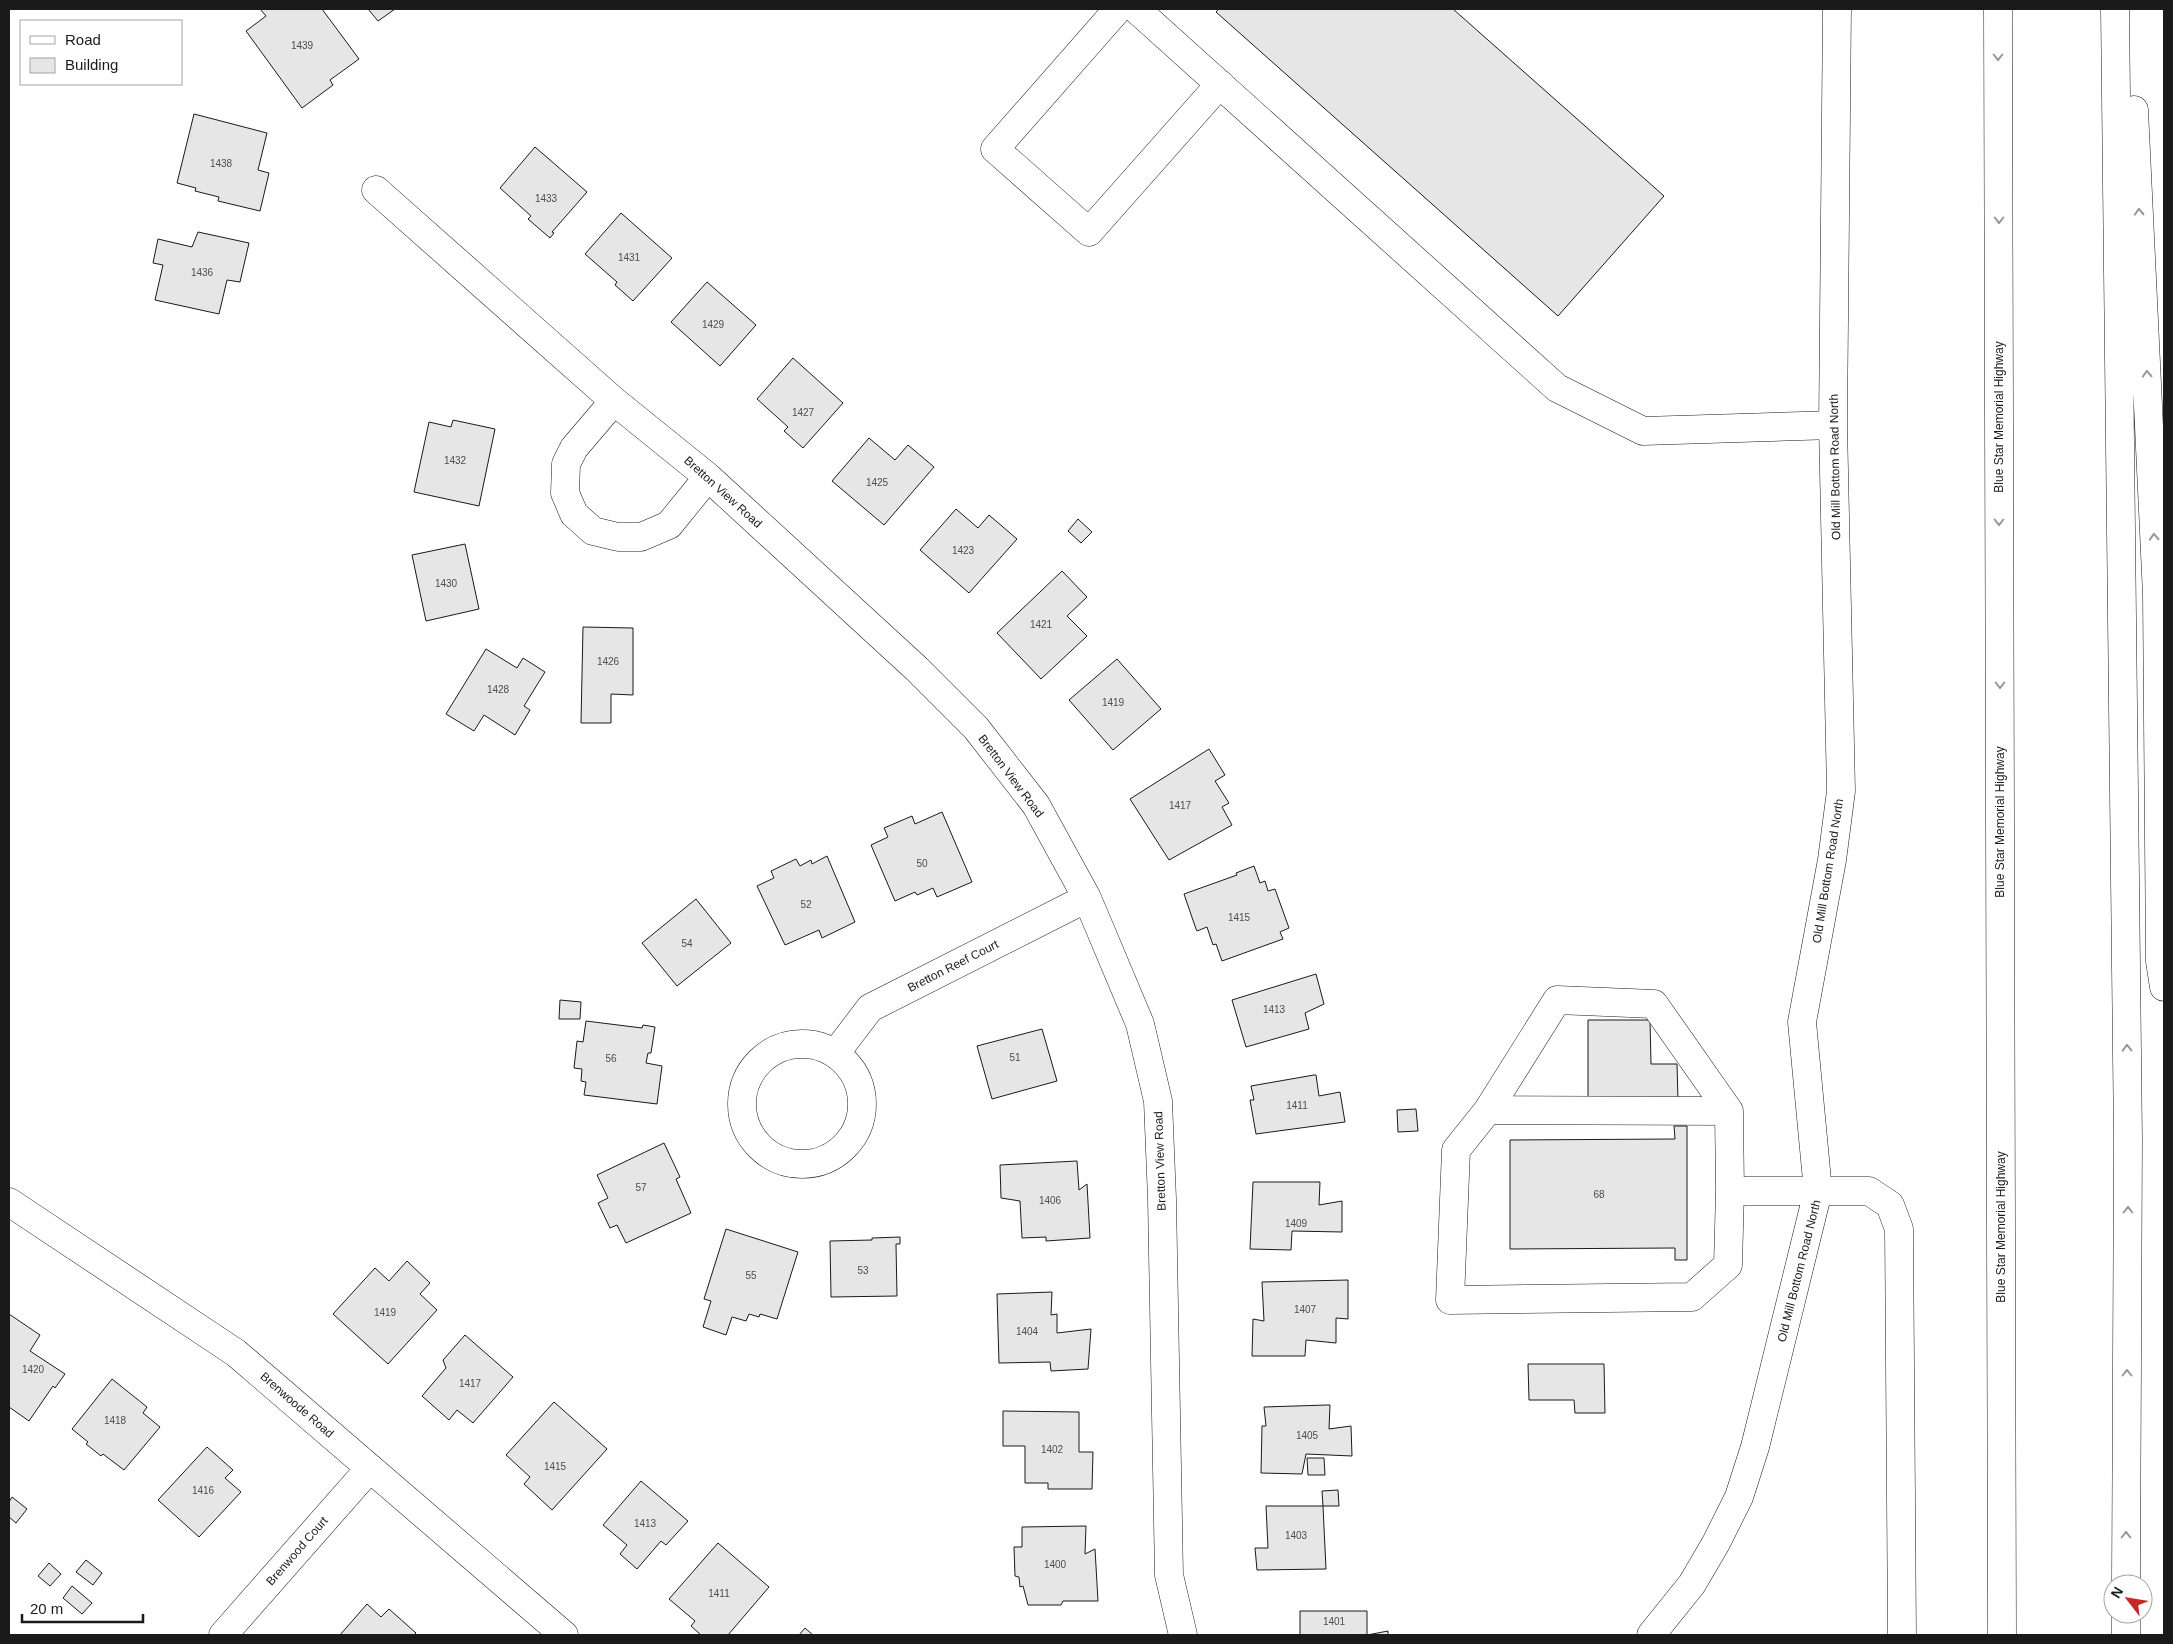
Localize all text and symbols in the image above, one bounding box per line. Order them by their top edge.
legend [20,20,182,85]
text: Road [65,31,101,48]
house number: 1439 [291,40,314,51]
one-way arrow [1993,54,2003,62]
text: Building [65,56,118,73]
house number: 1438 [210,158,233,169]
house number: 1433 [535,193,558,204]
one-way arrow [2133,208,2144,216]
one-way arrow [1994,216,2004,224]
house number: 1431 [618,252,641,263]
house number: 1436 [191,267,214,278]
house number: 1429 [702,319,725,330]
street label: Blue Star Memorial Highway [1992,341,2006,493]
one-way arrow [2141,370,2152,378]
street label: Old Mill Bottom Road North [1827,394,1843,540]
house number: 1427 [792,407,815,418]
street label: Bretton View Road [681,453,765,531]
house number: 1432 [444,455,467,466]
house number: 1425 [866,477,889,488]
one-way arrow [1994,519,2004,527]
one-way arrow [2149,532,2160,540]
house number: 1423 [952,545,975,556]
house number: 1430 [435,578,458,589]
house number: 1421 [1030,619,1053,630]
house number: 1426 [597,656,620,667]
one-way arrow [1995,682,2005,689]
house number: 1428 [487,684,510,695]
house number: 1419 [1102,697,1125,708]
street label: Bretton View Road [975,732,1047,820]
street label: Blue Star Memorial Highway [1993,746,2007,898]
street label: Old Mill Bottom Road North [1810,798,1846,944]
house number: 1417 [1169,800,1192,811]
house number: 50 [916,858,928,869]
house number: 52 [800,899,812,910]
house number: 1415 [1228,912,1251,923]
street label: Bretton Reef Court [905,937,1001,995]
house number: 54 [681,938,693,949]
house number: 1413 [1263,1004,1286,1015]
one-way arrow [2122,1044,2132,1052]
house number: 51 [1009,1052,1021,1063]
house number: 56 [605,1053,617,1064]
house number: 1411 [1286,1100,1308,1111]
street label: Bretton View Road [1151,1111,1169,1211]
street label: Blue Star Memorial Highway [1994,1151,2008,1303]
house number: 57 [635,1182,647,1193]
house number: 68 [1593,1189,1605,1200]
house number: 1406 [1039,1195,1062,1206]
street label: Old Mill Bottom Road North [1775,1198,1823,1344]
one-way arrow [2123,1206,2133,1214]
house number: 1409 [1285,1218,1308,1229]
house number: 53 [857,1265,869,1276]
house number: 55 [745,1270,757,1281]
house number: 1407 [1294,1304,1317,1315]
house number: 1419 [374,1307,397,1318]
house number: 1404 [1016,1326,1039,1337]
house number: 1420 [22,1364,45,1375]
street label: Brenwoode Road [257,1369,337,1441]
one-way arrow [2122,1369,2132,1376]
house number: 1417 [459,1378,482,1389]
house number: 1418 [104,1415,127,1426]
house number: 1405 [1296,1430,1319,1441]
house number: 1402 [1041,1444,1064,1455]
house number: 1415 [544,1461,567,1472]
house number: 1416 [192,1485,215,1496]
street label: Brenwood Court [263,1513,331,1588]
house number: 1413 [634,1518,657,1529]
house number: 1403 [1285,1530,1308,1541]
one-way arrow [2121,1531,2131,1539]
house number: 1400 [1044,1559,1067,1570]
north arrow [2103,1574,2153,1624]
text: N [2107,1584,2126,1601]
house number: 1411 [708,1588,730,1599]
scale bar [22,1592,144,1624]
text: 20 m [30,1600,63,1617]
house number: 1401 [1323,1616,1346,1627]

